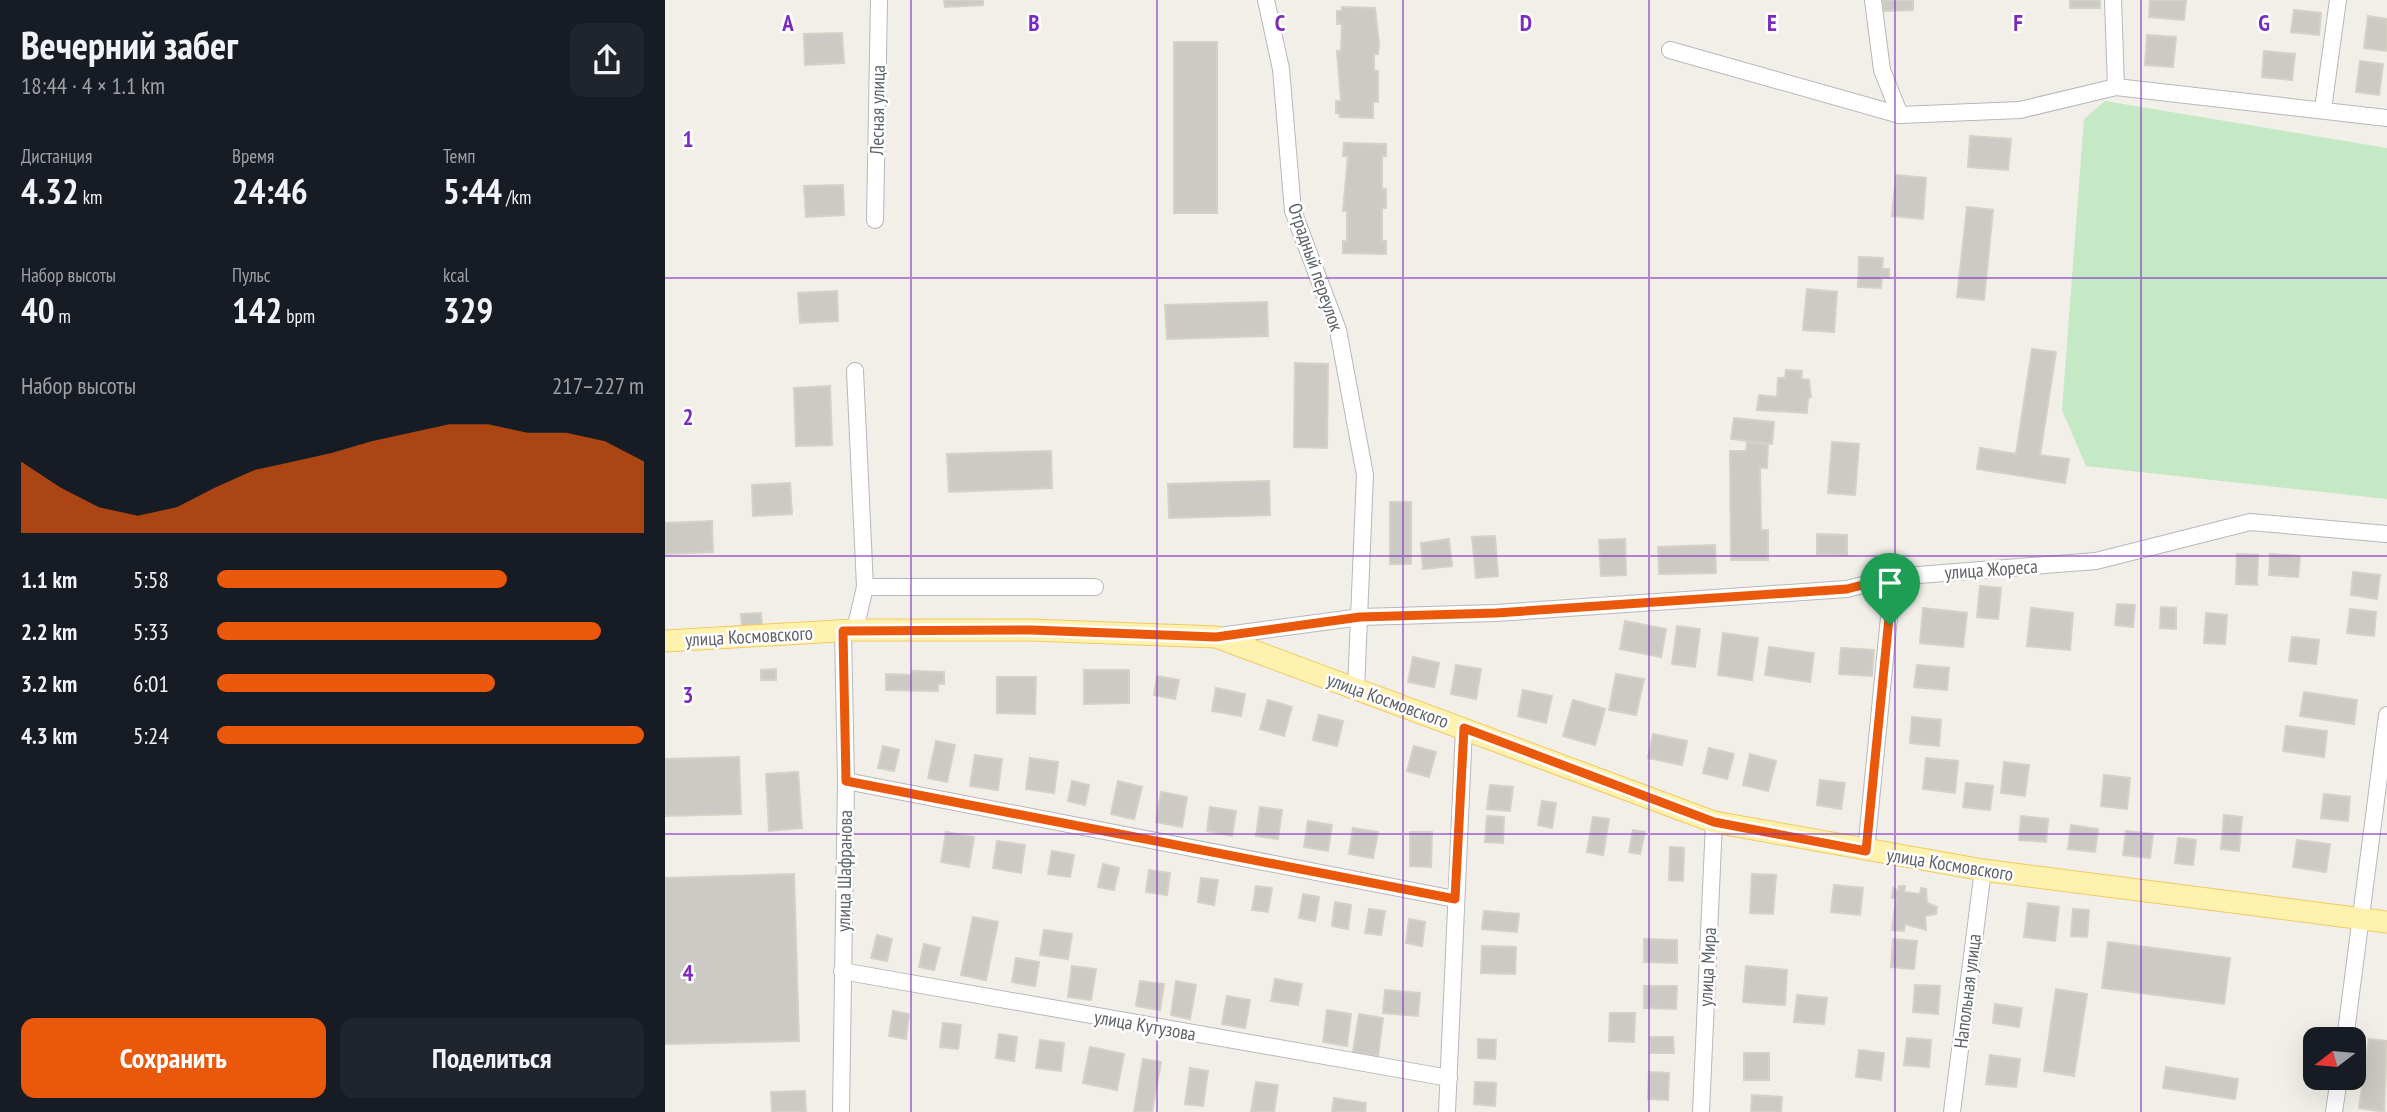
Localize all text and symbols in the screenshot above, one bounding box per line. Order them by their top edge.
text: A [781,8,794,37]
text: B [1028,8,1040,37]
text: C [1275,8,1286,37]
text: D [1520,8,1532,37]
text: E [1767,8,1777,37]
text: F [2013,8,2023,37]
text: G [2258,8,2270,37]
text: Вечерний забег [21,20,238,69]
button: share [570,23,644,97]
street label: Лесная улица [864,65,890,156]
text: 18:44 · 4 × 1.1 km [21,71,165,100]
text: 1 [683,124,694,153]
text: Дистанция [21,144,92,168]
text: Время [232,144,274,168]
text: Темп [443,144,475,168]
text: 4.32 [21,168,79,214]
text: 24:46 [232,168,308,214]
text: 5:44 [443,168,502,214]
text: km [79,185,102,209]
text: /km [502,185,531,209]
street label: Отрадный переулок [1283,200,1349,335]
text: Набор высоты [21,263,116,287]
text: Пульс [232,263,270,287]
text: kcal [443,263,469,287]
text: 40 [21,287,54,333]
text: 142 [232,287,282,333]
text: 329 [443,287,493,333]
text: m [54,304,71,328]
text: bpm [282,304,315,328]
text: Набор высоты [21,371,136,400]
text: 217–227 m [552,371,644,400]
text: 2 [683,402,694,431]
pin [1860,553,1920,625]
street label: улица Жореса [1944,554,2038,584]
icon: arrive [1871,564,1909,602]
text: 1.1 km [21,565,77,594]
text: 5:58 [133,565,169,594]
text: 2.2 km [21,617,77,646]
text: 5:33 [133,617,169,646]
street label: улица Космовского [684,621,814,651]
street label: улица Космовского [1324,667,1452,733]
text: 3.2 km [21,669,77,698]
text: 6:01 [133,669,169,698]
text: 3 [683,680,694,709]
text: 4.3 km [21,721,77,750]
text: 5:24 [133,721,169,750]
street label: улица Шафранова [831,810,857,932]
street label: улица Космовского [1885,842,2015,886]
street label: улица Мира [1693,927,1721,1007]
street label: Напольная улица [1948,932,1986,1050]
text: 4 [683,958,694,987]
street label: улица Кутузова [1092,1004,1198,1046]
button: Сохранить [21,1018,326,1098]
button: Поделиться [340,1018,644,1098]
north arrow [2303,1027,2366,1090]
map controls [2303,1027,2366,1090]

